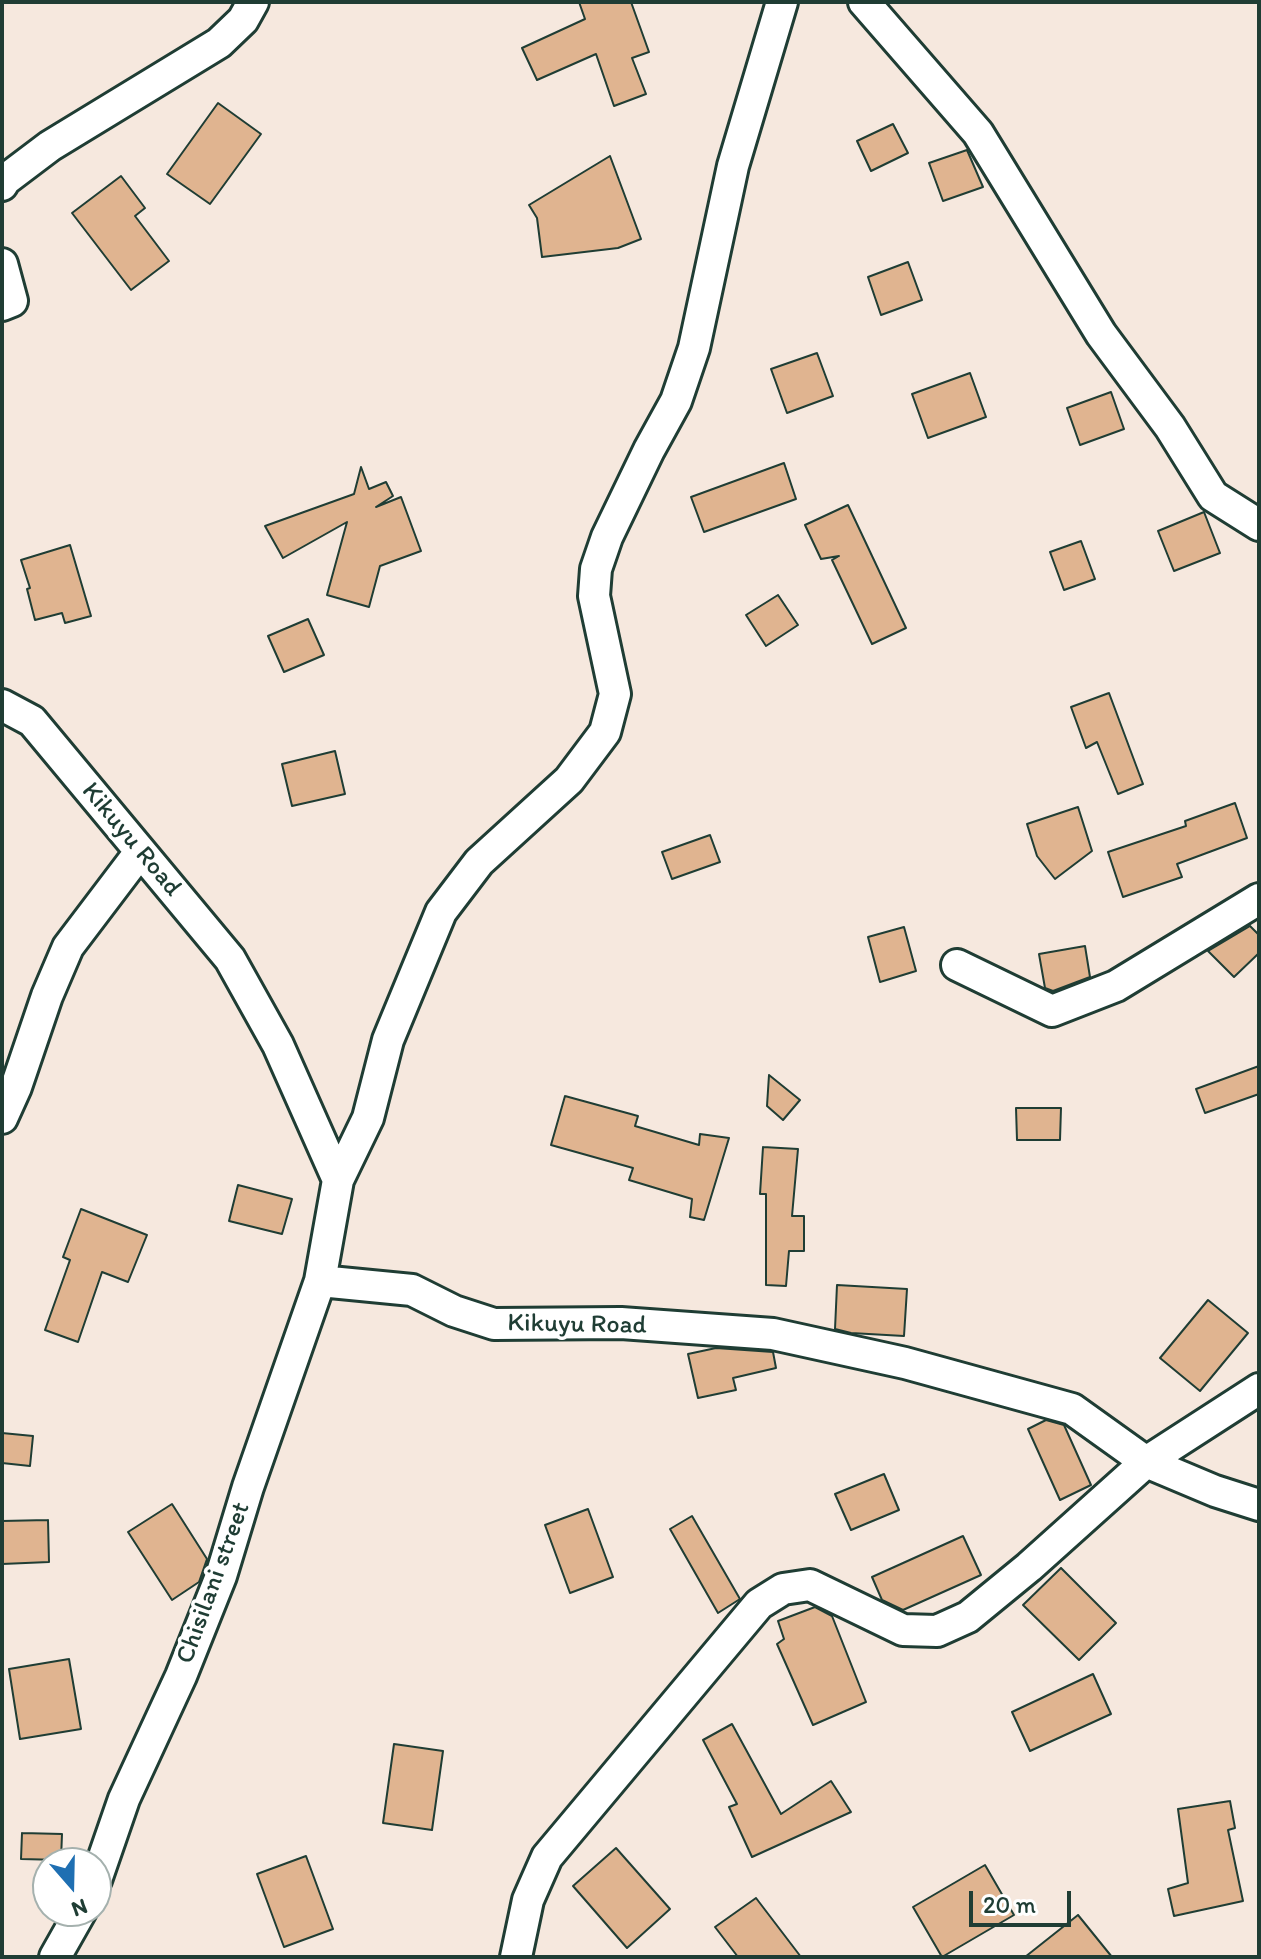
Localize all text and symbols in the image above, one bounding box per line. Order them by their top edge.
street label: Kikuyu Road [74,777,188,903]
street label: Kikuyu Road [507,1308,647,1342]
street label: Chisilani street [170,1498,258,1668]
north arrow [32,1847,112,1927]
scale bar [973,1875,1075,1925]
text: 20 m [983,1890,1036,1919]
text: N [68,1893,91,1923]

